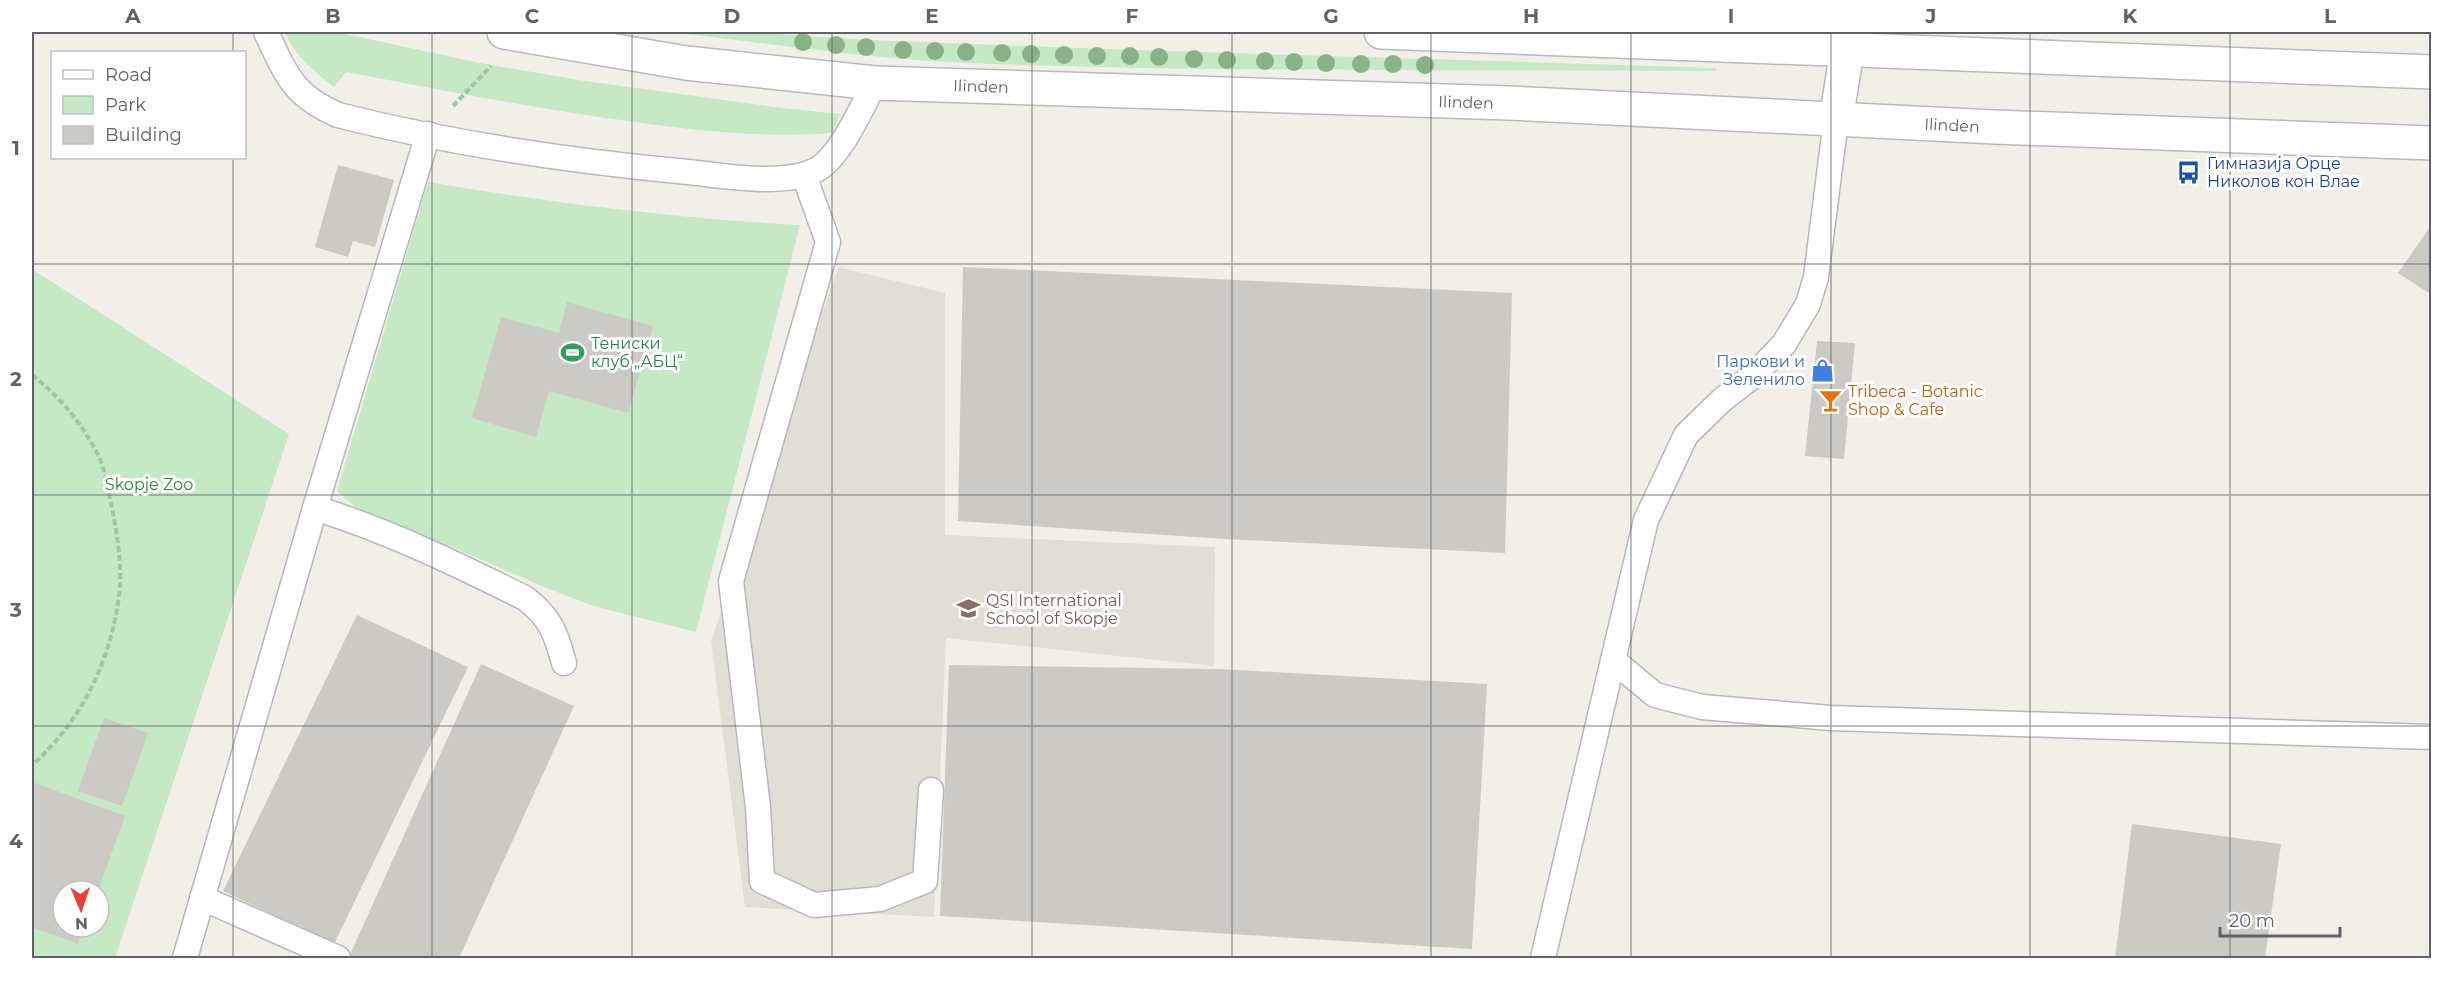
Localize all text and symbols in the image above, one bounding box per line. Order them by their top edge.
text: A [124,4,141,28]
text: B [325,4,341,28]
text: C [525,4,540,28]
text: D [724,4,740,28]
text: E [925,4,939,28]
text: F [1126,4,1139,28]
text: G [1323,4,1339,28]
text: H [1523,4,1539,28]
text: I [1728,4,1734,28]
text: J [1925,4,1936,28]
text: K [2123,4,2139,28]
text: L [2324,4,2336,28]
legend [51,51,246,159]
text: Road [105,64,152,86]
street label: Ilinden [953,76,1009,97]
street label: Ilinden [1438,92,1494,113]
text: Park [105,94,146,116]
street label: Ilinden [1924,115,1980,136]
text: Building [105,124,182,146]
text: 1 [12,136,20,160]
place label: Гимназија Орце Николов кон Влае [2207,154,2360,191]
bus stop icon: Гимназија Орце Николов кон Влае [2176,159,2202,185]
place label: Тениски клуб „АБЦ“ [591,334,683,371]
sports icon: Тениски клуб „АБЦ“ [560,339,586,365]
place label: Паркови и Зеленило [1716,352,1805,389]
shop icon: Паркови и Зеленило [1810,357,1836,383]
text: 2 [10,367,22,391]
place label: Tribeca - Botanic Shop & Cafe [1848,382,1983,419]
bar icon: Tribeca - Botanic Shop & Cafe [1817,387,1843,413]
park label: Skopje Zoo [105,475,193,494]
place label: QSI International School of Skopje [986,591,1122,628]
school or university icon: QSI International School of Skopje [955,596,981,622]
text: 3 [9,598,22,622]
text: 4 [9,829,23,853]
north arrow [51,879,111,939]
scale bar [2220,900,2340,938]
text: 20 m [2229,910,2275,932]
text: N [75,914,88,933]

